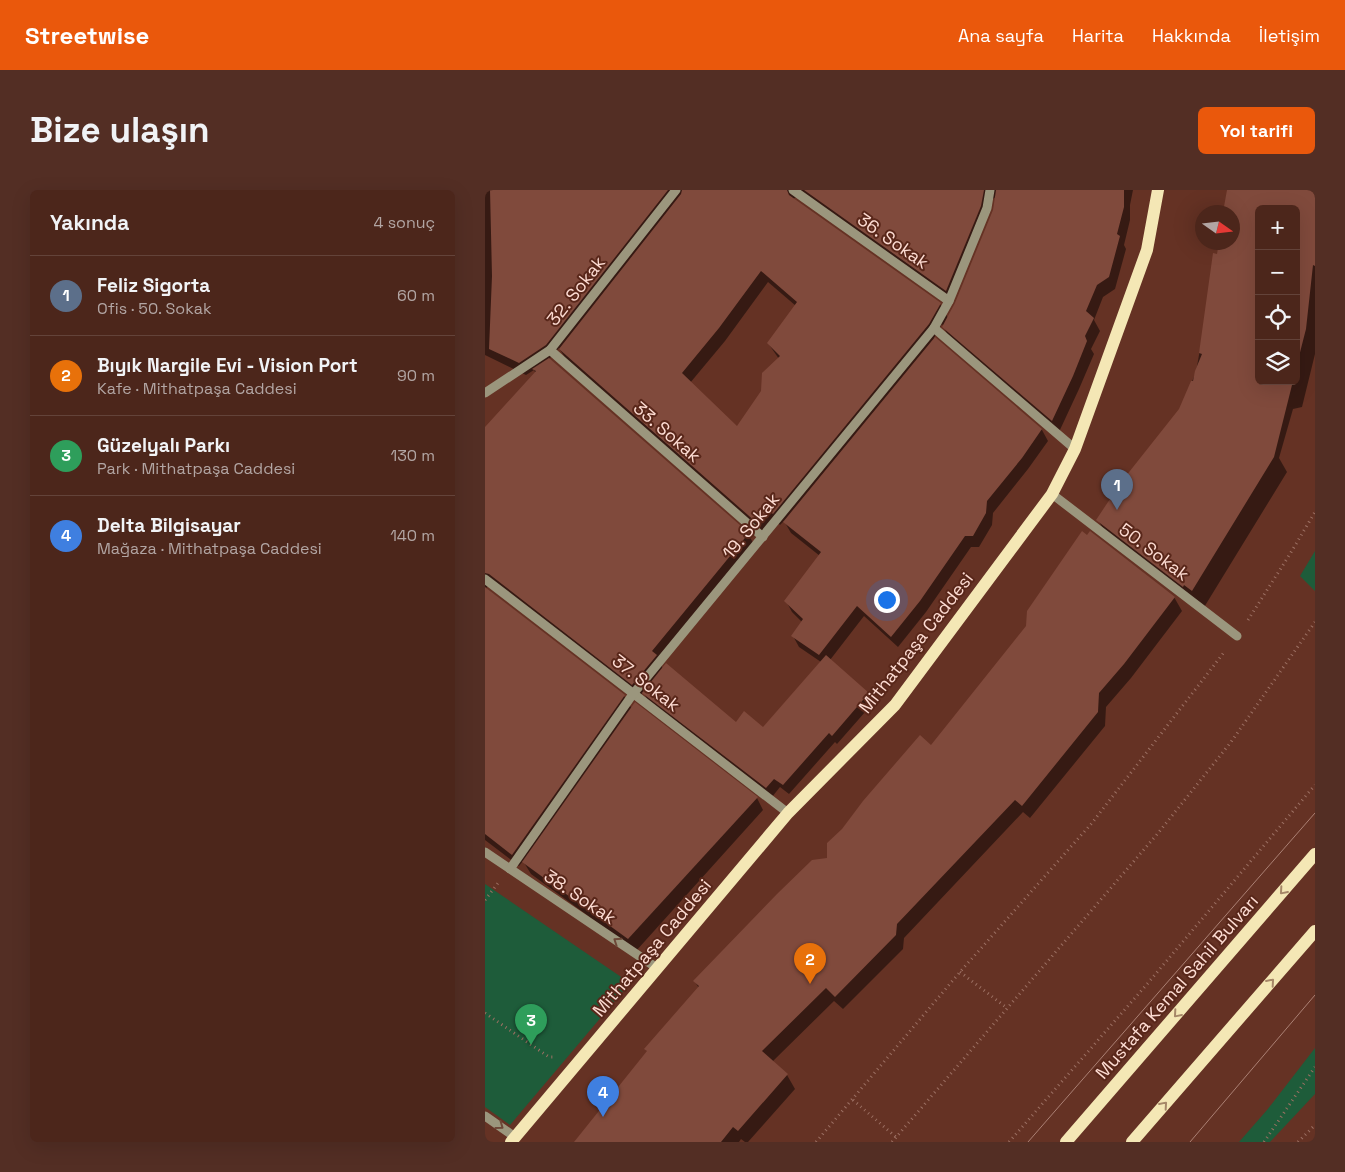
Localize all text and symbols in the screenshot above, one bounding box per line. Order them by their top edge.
text: Streetwise [25,20,149,51]
text: Ana sayfa [958,24,1044,47]
text: Harita [1072,24,1124,47]
text: Hakkında [1152,24,1231,47]
text: İletişim [1259,24,1320,47]
button: Yol tarifi [1198,107,1315,154]
text: Bize ulaşın [30,108,210,152]
north arrow [1195,205,1240,250]
map controls [1255,205,1300,385]
button: + [1255,205,1300,250]
street label: 36. Sokak [853,208,934,274]
text: Yakında [50,209,129,236]
text: 4 sonuç [374,212,435,233]
button: − [1255,250,1300,295]
street label: 32. Sokak [541,251,610,330]
text: Feliz Sigorta [97,273,210,298]
text: 1 [62,285,70,306]
text: 60 m [397,285,435,306]
button: locate [1255,295,1300,340]
text: Ofis · 50. Sokak [97,298,212,319]
button: layers [1255,340,1300,385]
text: Bıyık Nargile Evi - Vision Port [97,353,358,378]
text: 2 [61,365,71,386]
text: 90 m [397,365,435,386]
text: Kafe · Mithatpaşa Caddesi [97,378,297,399]
street label: 33. Sokak [629,396,706,467]
text: Güzelyalı Parkı [97,433,230,458]
text: 3 [61,445,71,466]
text: 130 m [391,445,435,466]
text: Park · Mithatpaşa Caddesi [97,458,295,479]
pin: 1 [1101,469,1133,510]
street label: 19. Sokak [717,488,784,563]
text: Delta Bilgisayar [97,513,241,538]
street label: 50. Sokak [1115,518,1194,586]
text: 4 [61,525,71,546]
text: 140 m [390,525,435,546]
text: Mağaza · Mithatpaşa Caddesi [97,538,322,559]
street label: Mithatpaşa Caddesi [853,567,978,718]
your location [874,587,900,613]
street label: 37. Sokak [608,649,685,717]
street label: 38. Sokak [540,864,621,929]
street label: Mithatpaşa Caddesi [587,874,716,1021]
one-way arrow [1280,885,1289,894]
street label: Mustafa Kemal Sahil Bulvarı [1090,890,1263,1084]
one-way arrow [613,938,623,947]
pin: 2 [794,943,826,984]
one-way arrow [1265,979,1274,988]
pin: 3 [515,1004,547,1045]
one-way arrow [1174,1008,1183,1017]
pin: 4 [587,1076,619,1117]
one-way arrow [1159,1102,1168,1111]
one-way arrow [494,1120,504,1129]

